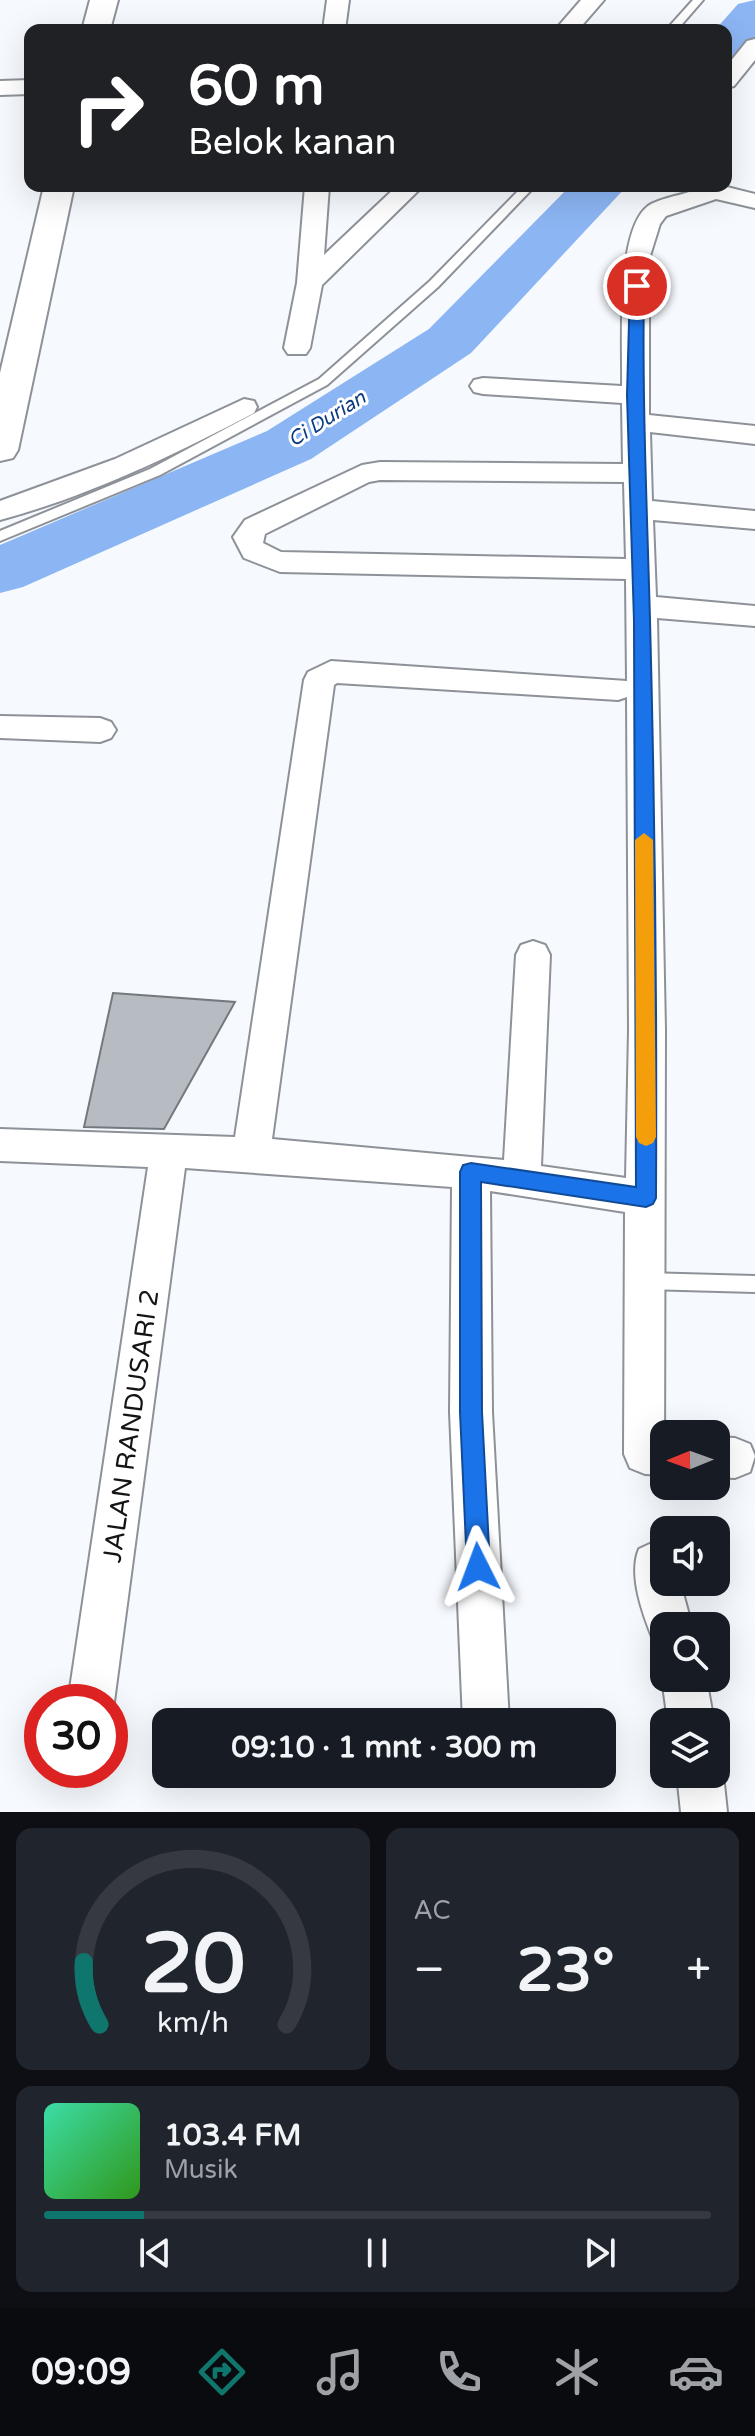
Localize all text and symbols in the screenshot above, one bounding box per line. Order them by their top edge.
text: 60 m [188,53,324,120]
icon: right [56,56,160,160]
text: Belok kanan [188,121,397,164]
pin [603,252,671,320]
icon: arrive [615,264,659,308]
water label: Ci Durian [284,385,371,452]
street label: JALAN RANDUSARI 2 [96,1287,166,1565]
north arrow [650,1420,730,1500]
map controls [650,1420,730,1788]
button: sound [650,1516,730,1596]
position arrow [436,1525,520,1609]
button: search [650,1612,730,1692]
speed limit sign: 30 [24,1684,128,1788]
button: layers [650,1708,730,1788]
text: 09:10 · 1 mnt · 300 m [231,1729,537,1766]
text: AC [414,1895,451,1926]
text: 20 [141,1915,245,2015]
text: 23° [517,1935,615,2007]
text: − [414,1944,445,1997]
text: + [686,1944,711,1997]
text: km/h [157,2006,229,2040]
text: 103.4 FM [164,2117,302,2154]
text: Musik [164,2154,238,2185]
icon: previous [133,2231,177,2275]
icon: pause [355,2231,399,2275]
icon: next [578,2231,622,2275]
icon: directions [194,2344,250,2400]
icon: music [312,2344,368,2400]
icon: phone [431,2344,487,2400]
icon: climate [549,2344,605,2400]
icon: car [668,2344,724,2400]
text: 09:09 [31,2351,131,2394]

